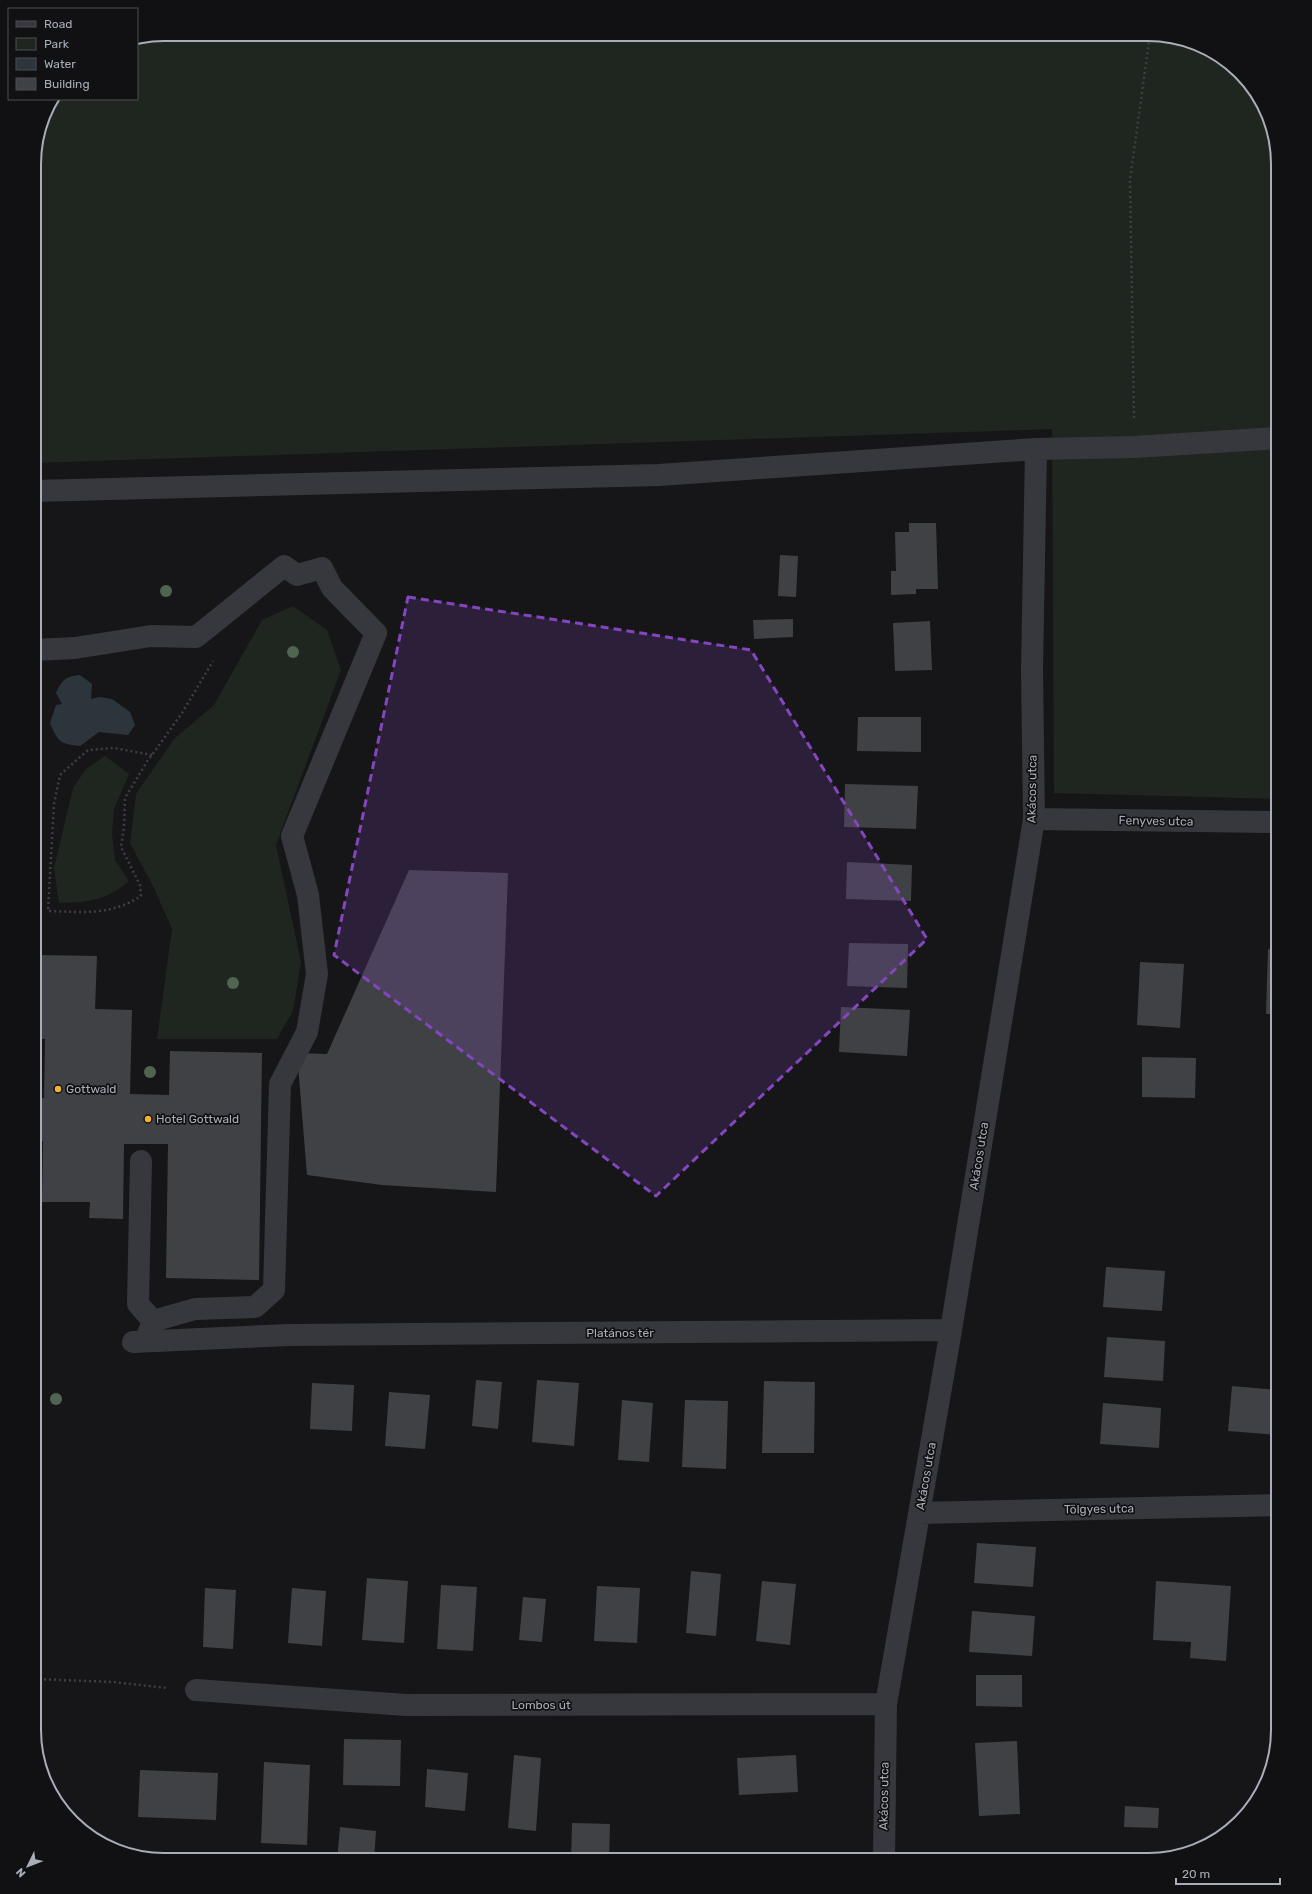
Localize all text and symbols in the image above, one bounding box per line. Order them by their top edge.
legend [8,8,138,100]
text: Road [44,17,72,31]
text: Park [44,37,70,51]
text: Water [44,57,76,71]
text: Building [44,77,90,91]
street label: Akácos utca [1024,755,1040,823]
street label: Fenyves utca [1119,813,1193,829]
place label: Gottwald [66,1082,117,1096]
marker: Gottwald [53,1084,63,1094]
place label: Hotel Gottwald [156,1112,239,1126]
marker: Hotel Gottwald [143,1114,153,1124]
street label: Akácos utca [967,1121,991,1191]
street label: Platános tér [586,1326,654,1340]
street label: Akácos utca [913,1441,939,1511]
street label: Tölgyes utca [1064,1501,1134,1517]
street label: Lombos út [511,1698,571,1712]
street label: Akácos utca [876,1762,892,1830]
north arrow [8,1846,48,1886]
scale bar [1176,1860,1280,1886]
text: N [14,1865,29,1880]
text: 20 m [1182,1867,1210,1881]

